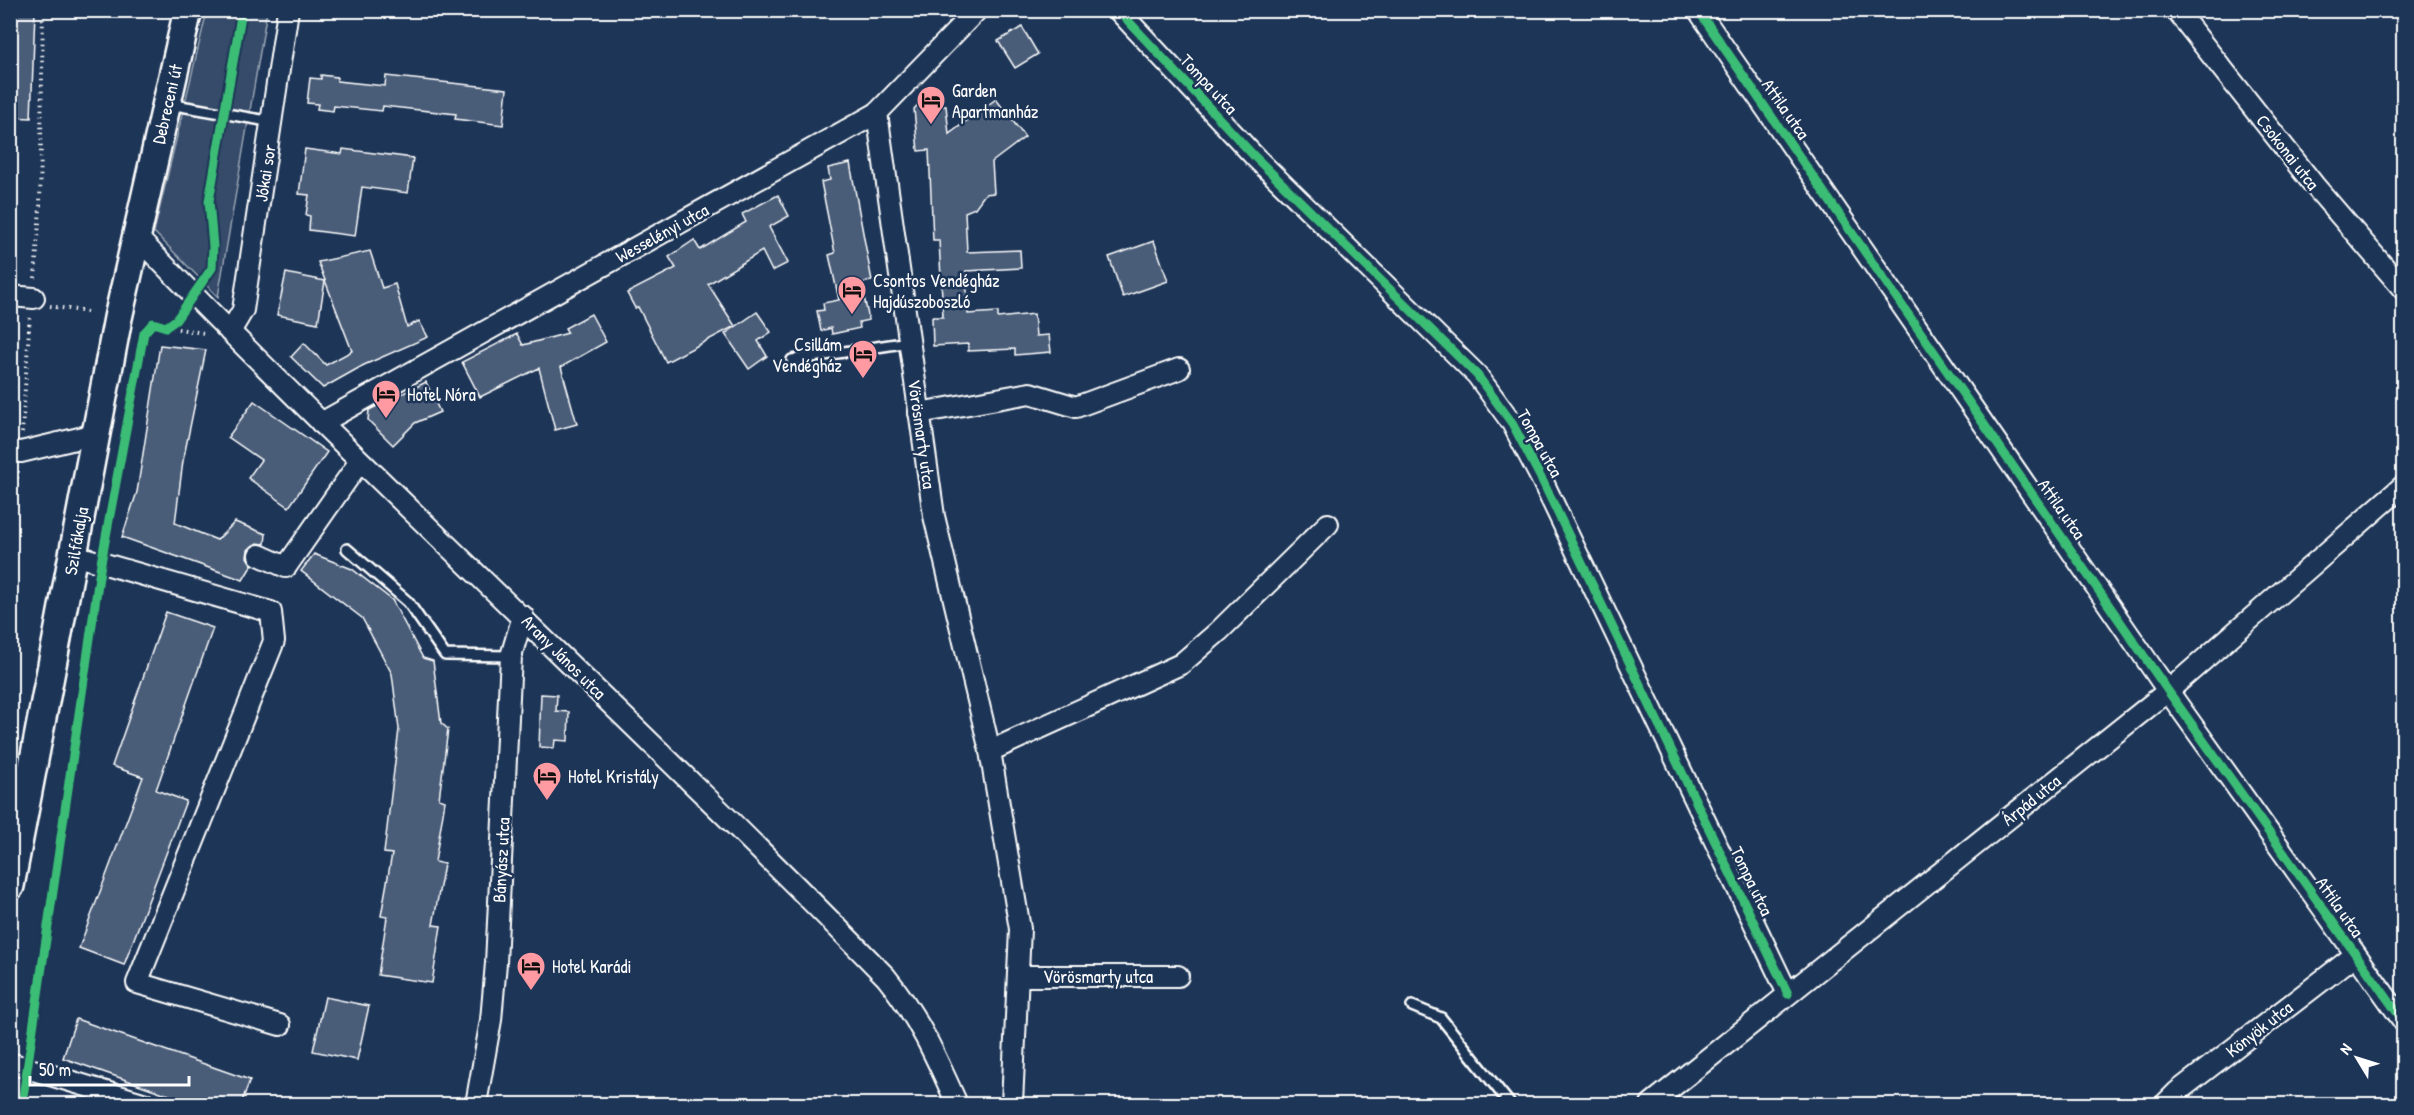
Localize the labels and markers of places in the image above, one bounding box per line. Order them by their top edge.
place label: Garden Apartmanház [952,78,1039,124]
hotel icon: Garden Apartmanház [915,84,947,126]
place label: Csontos Vendégház Hajdúszoboszló [873,268,1000,314]
hotel icon: Csontos Vendégház Hajdúszoboszló [836,274,868,316]
place label: Csillám Vendégház [772,332,842,378]
hotel icon: Csillám Vendégház [847,338,879,380]
hotel icon: Hotel Nóra [370,378,402,420]
place label: Hotel Nóra [407,382,476,407]
hotel icon: Hotel Kristály [531,760,563,802]
place label: Hotel Kristály [568,764,659,789]
hotel icon: Hotel Karádi [515,950,547,992]
place label: Hotel Karádi [552,954,631,979]

